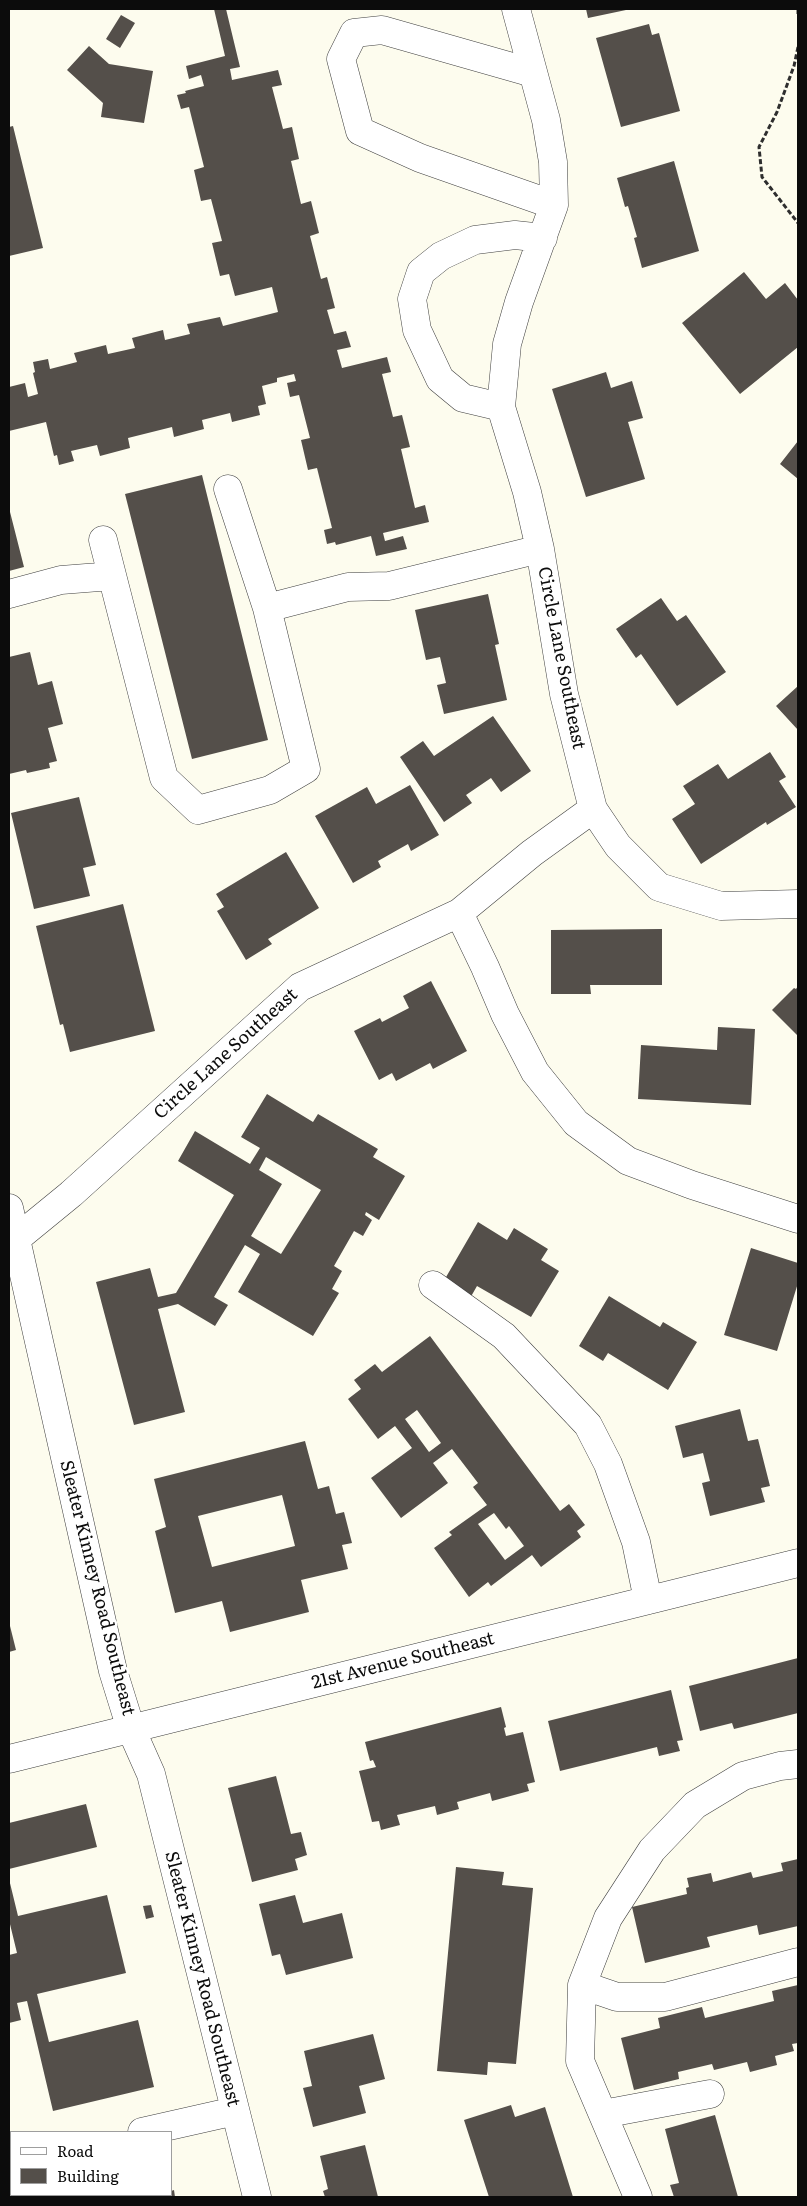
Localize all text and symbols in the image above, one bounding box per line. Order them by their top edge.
street label: Circle Lane Southeast [533,565,589,751]
street label: Circle Lane Southeast [150,984,302,1124]
street label: Sleater Kinney Road Southeast [55,1458,139,1718]
street label: 21st Avenue Southeast [309,1628,497,1694]
street label: Sleater Kinney Road Southeast [160,1849,244,2109]
legend [10,2131,172,2196]
text: Road [57,2139,93,2162]
text: Building [57,2164,119,2187]

